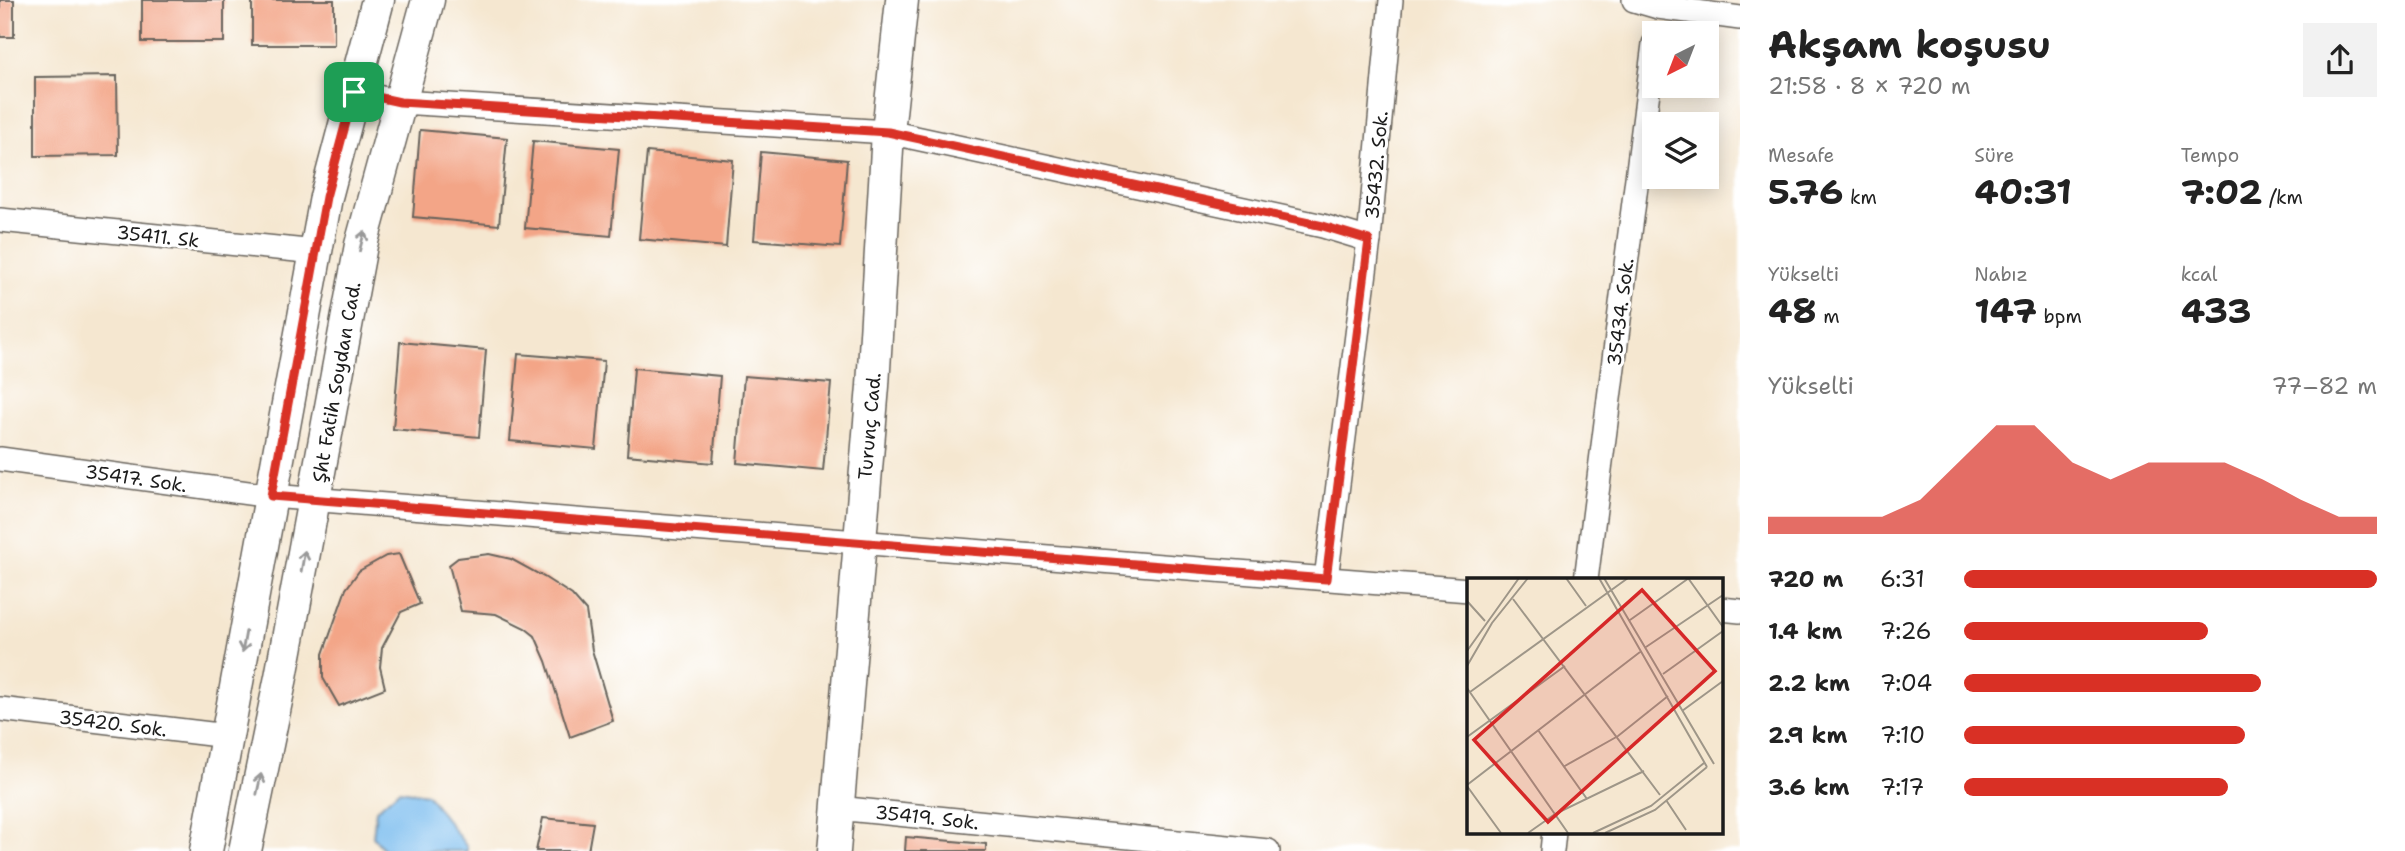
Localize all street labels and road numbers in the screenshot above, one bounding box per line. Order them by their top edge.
street label: 35432. Sok. [1359,110,1394,220]
street label: 35411. Sk [115,220,201,253]
street label: 35434. Sok. [1601,257,1640,368]
street label: Şht Fatih Soydan Cad. [306,280,366,485]
street label: Turunç Cad. [852,372,887,480]
street label: 35417. Sok. [83,459,189,498]
street label: 35420. Sok. [57,704,168,743]
street label: 35419. Sok. [874,800,980,835]

